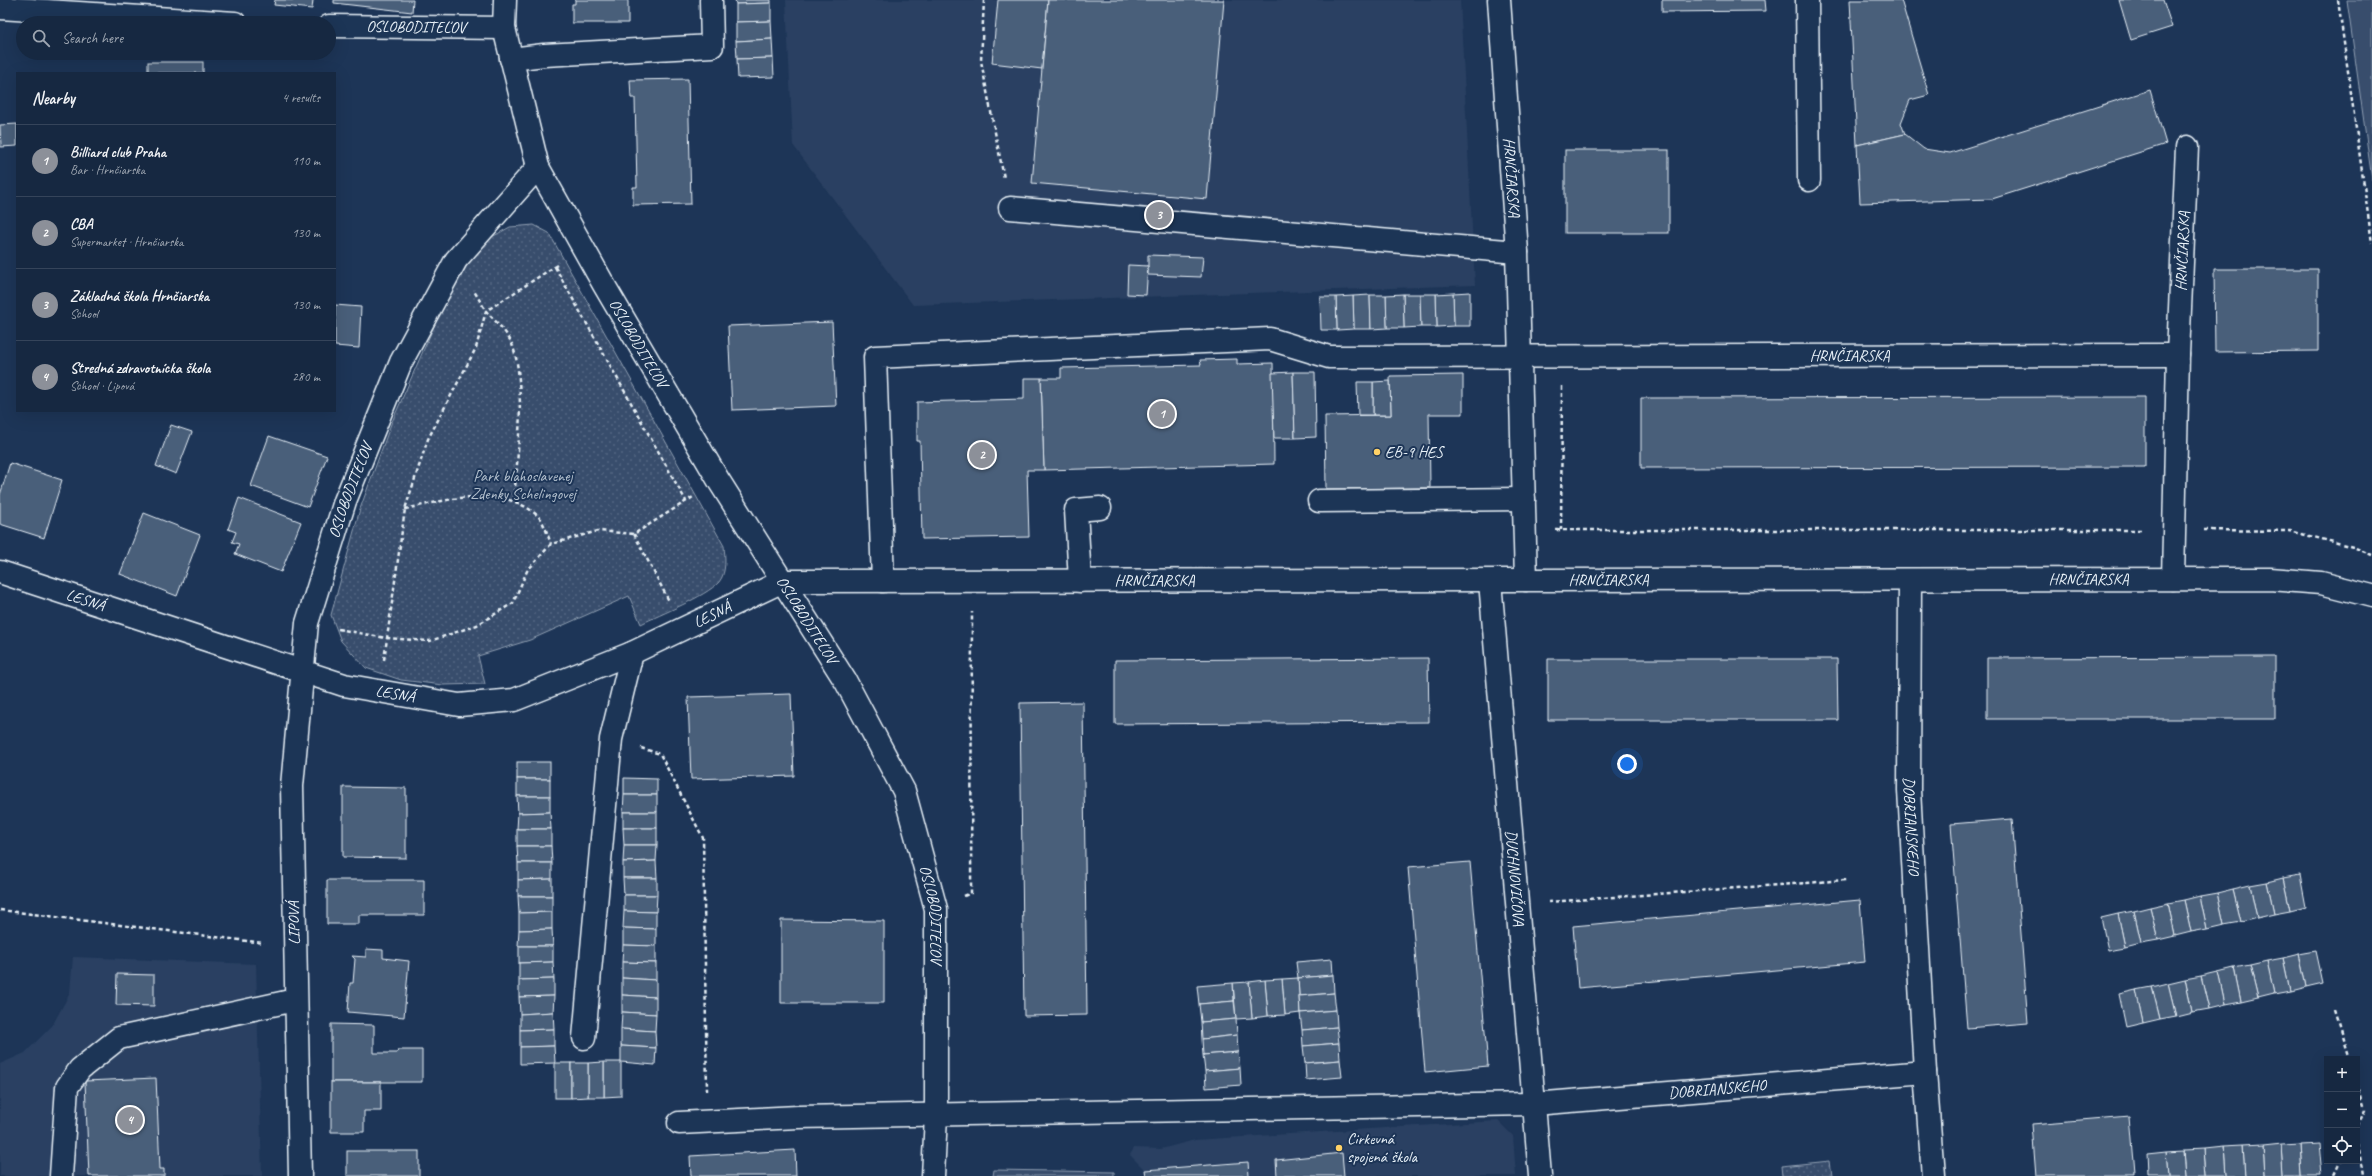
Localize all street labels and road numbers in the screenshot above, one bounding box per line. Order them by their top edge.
street label: OSLOBODITEĽOV [366,16,469,38]
street label: HRNČIARSKA [1499,137,1525,219]
street label: HRNČIARSKA [2171,210,2194,292]
street label: OSLOBODITEĽOV [604,295,674,394]
street label: HRNČIARSKA [1810,346,1891,366]
street label: OSLOBODITEĽOV [324,438,378,541]
street label: HRNČIARSKA [2049,569,2130,589]
street label: HRNČIARSKA [1115,570,1196,591]
street label: HRNČIARSKA [1569,570,1650,590]
street label: OSLOBODITEĽOV [772,573,844,670]
street label: LESNÁ [64,584,109,616]
street label: LESNÁ [690,596,736,632]
street label: LESNÁ [374,681,418,707]
street label: DOBRIANSKEHO [1899,777,1924,877]
street label: DUCHNOVIČOVA [1501,829,1529,928]
street label: OSLOBODITEĽOV [915,863,946,967]
street label: LIPOVÁ [284,899,304,945]
street label: DOBRIANSKEHO [1668,1075,1769,1103]

